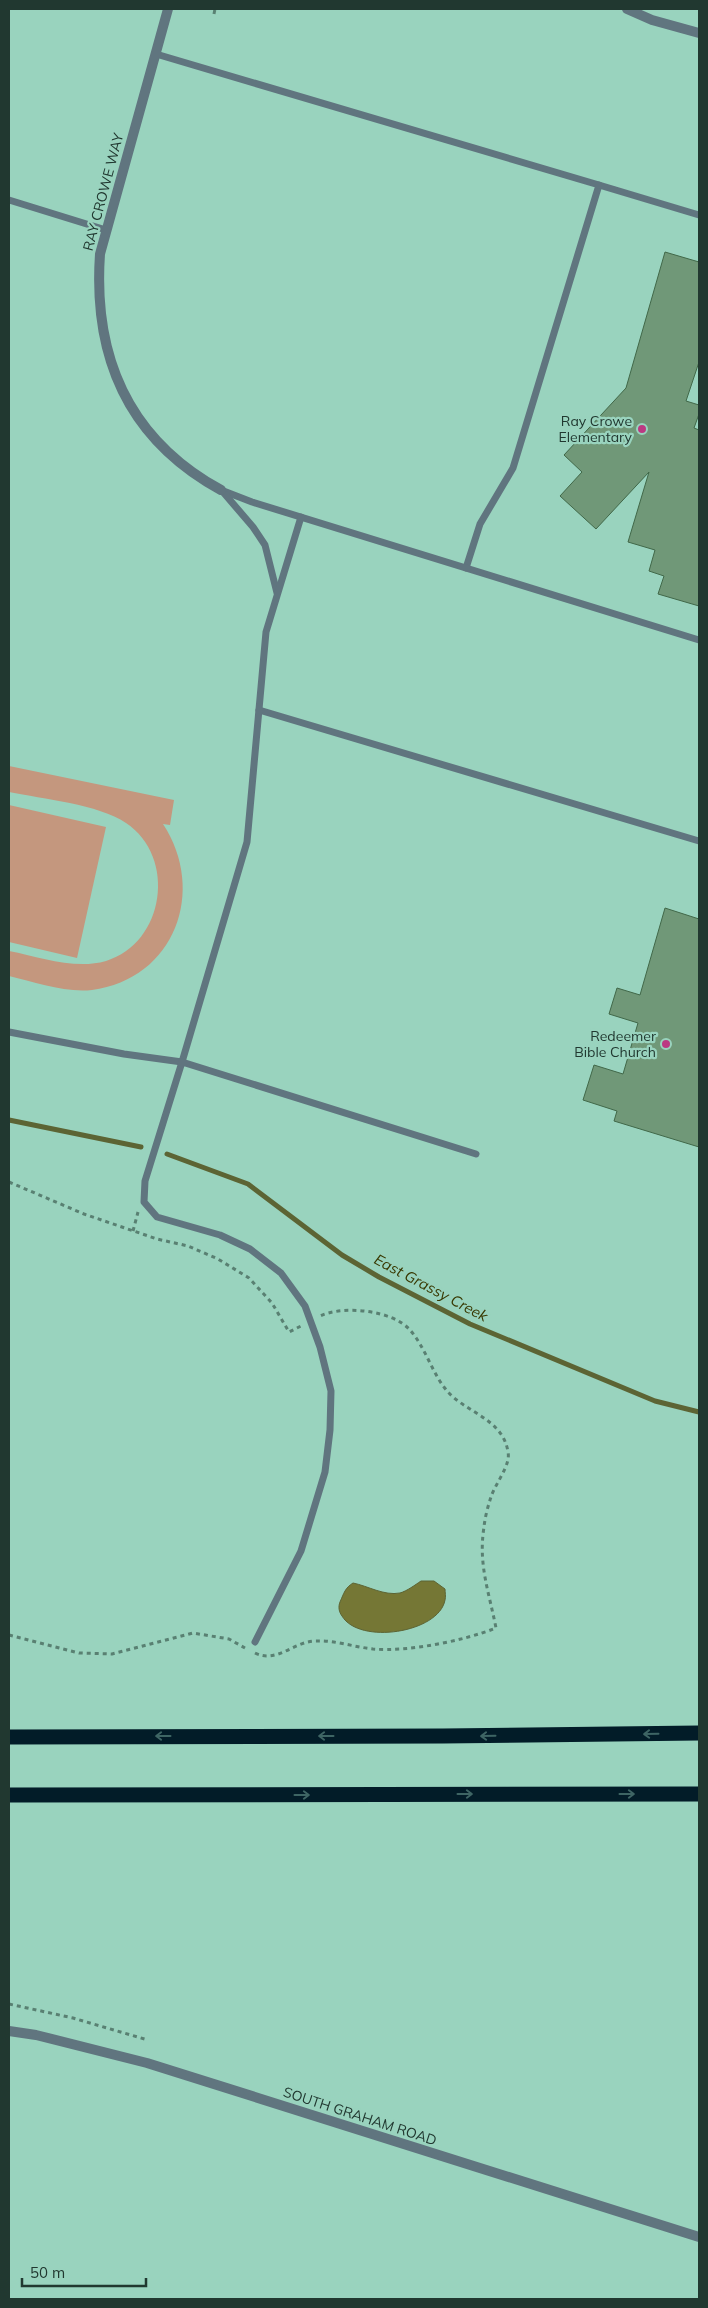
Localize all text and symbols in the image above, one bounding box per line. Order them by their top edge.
street label: RAY CROWE WAY [79,131,127,253]
place label: Ray Crowe Elementary [558,412,633,446]
marker: Ray Crowe Elementary [636,423,648,435]
place label: Redeemer Bible Church [574,1027,657,1061]
marker: Redeemer Bible Church [660,1038,672,1050]
water label: East Grassy Creek [371,1250,492,1326]
one-way arrow [643,1729,659,1738]
one-way arrow [155,1731,172,1741]
one-way arrow [318,1731,334,1741]
one-way arrow [480,1731,496,1740]
one-way arrow [456,1789,473,1799]
one-way arrow [619,1789,635,1799]
one-way arrow [294,1790,310,1800]
street label: SOUTH GRAHAM ROAD [281,2083,439,2149]
scale bar [22,2256,146,2288]
text: 50 m [30,2263,65,2282]

